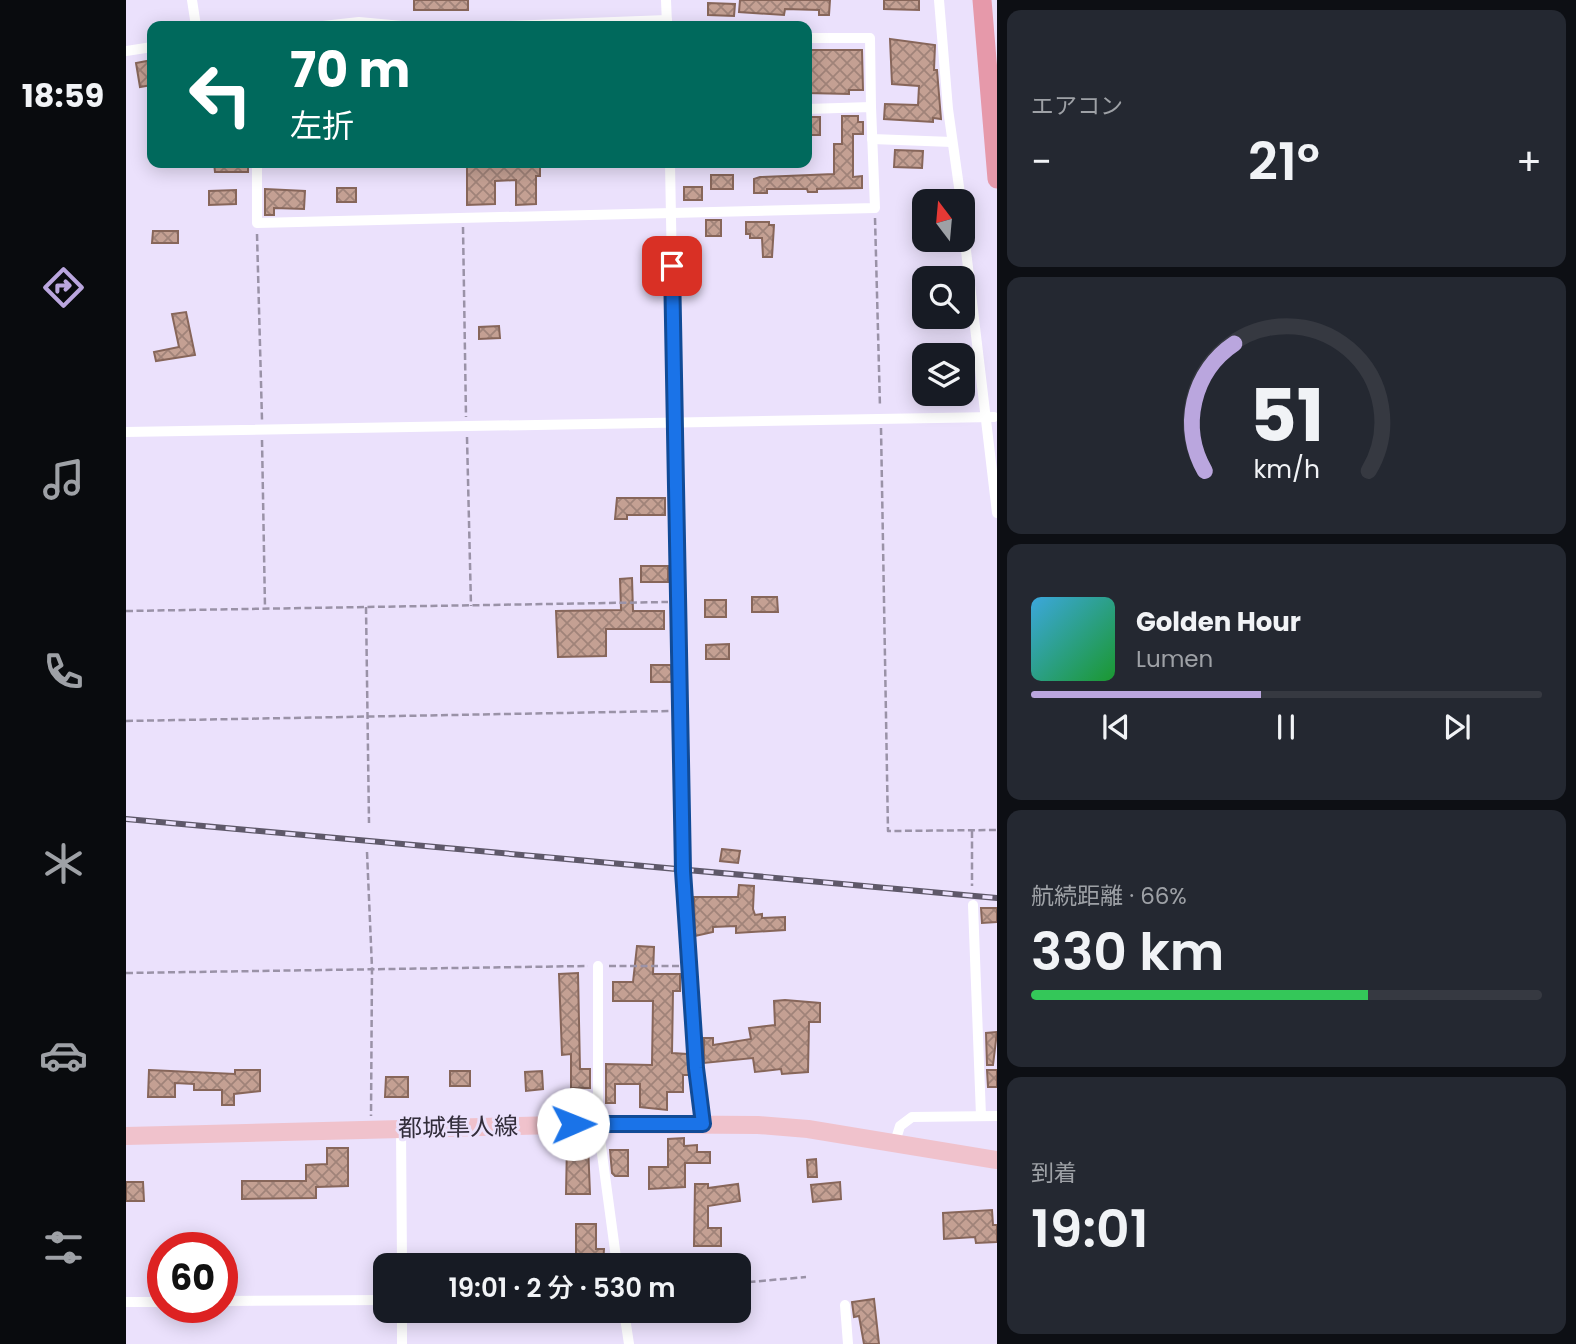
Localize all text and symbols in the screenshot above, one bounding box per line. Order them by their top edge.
text: 70 m [290,36,410,104]
icon: left [175,49,266,140]
text: 18:59 [22,73,104,118]
text: エアコン [1031,90,1123,122]
text: 左折 [290,103,354,148]
text: 21° [1248,125,1320,198]
text: − [1031,135,1052,188]
text: + [1516,135,1542,188]
north arrow [912,189,975,252]
map controls [912,189,975,406]
pin [642,236,702,296]
icon: arrive [653,247,691,285]
icon: directions [39,263,88,312]
button: search [912,266,975,329]
button: layers [912,343,975,406]
text: 51 [1249,366,1324,467]
text: km/h [1253,452,1320,487]
icon: music [39,455,88,504]
text: Golden Hour [1136,604,1301,640]
text: Lumen [1136,643,1213,675]
icon: phone [39,647,88,696]
icon: previous [1097,708,1135,746]
icon: pause [1267,708,1305,746]
icon: next [1438,708,1476,746]
icon: climate [39,839,88,888]
text: 航続距離 · 66% [1031,880,1187,912]
text: 330 km [1031,915,1224,988]
icon: car [39,1031,88,1080]
position arrow [536,1087,610,1161]
street label: 都城隼人線 [398,1109,518,1145]
text: 到着 [1031,1157,1077,1189]
text: 19:01 [1031,1192,1148,1265]
icon: filters [39,1223,88,1272]
speed limit sign: 60 [147,1232,238,1323]
text: 19:01 · 2 分 · 530 m [448,1270,676,1306]

